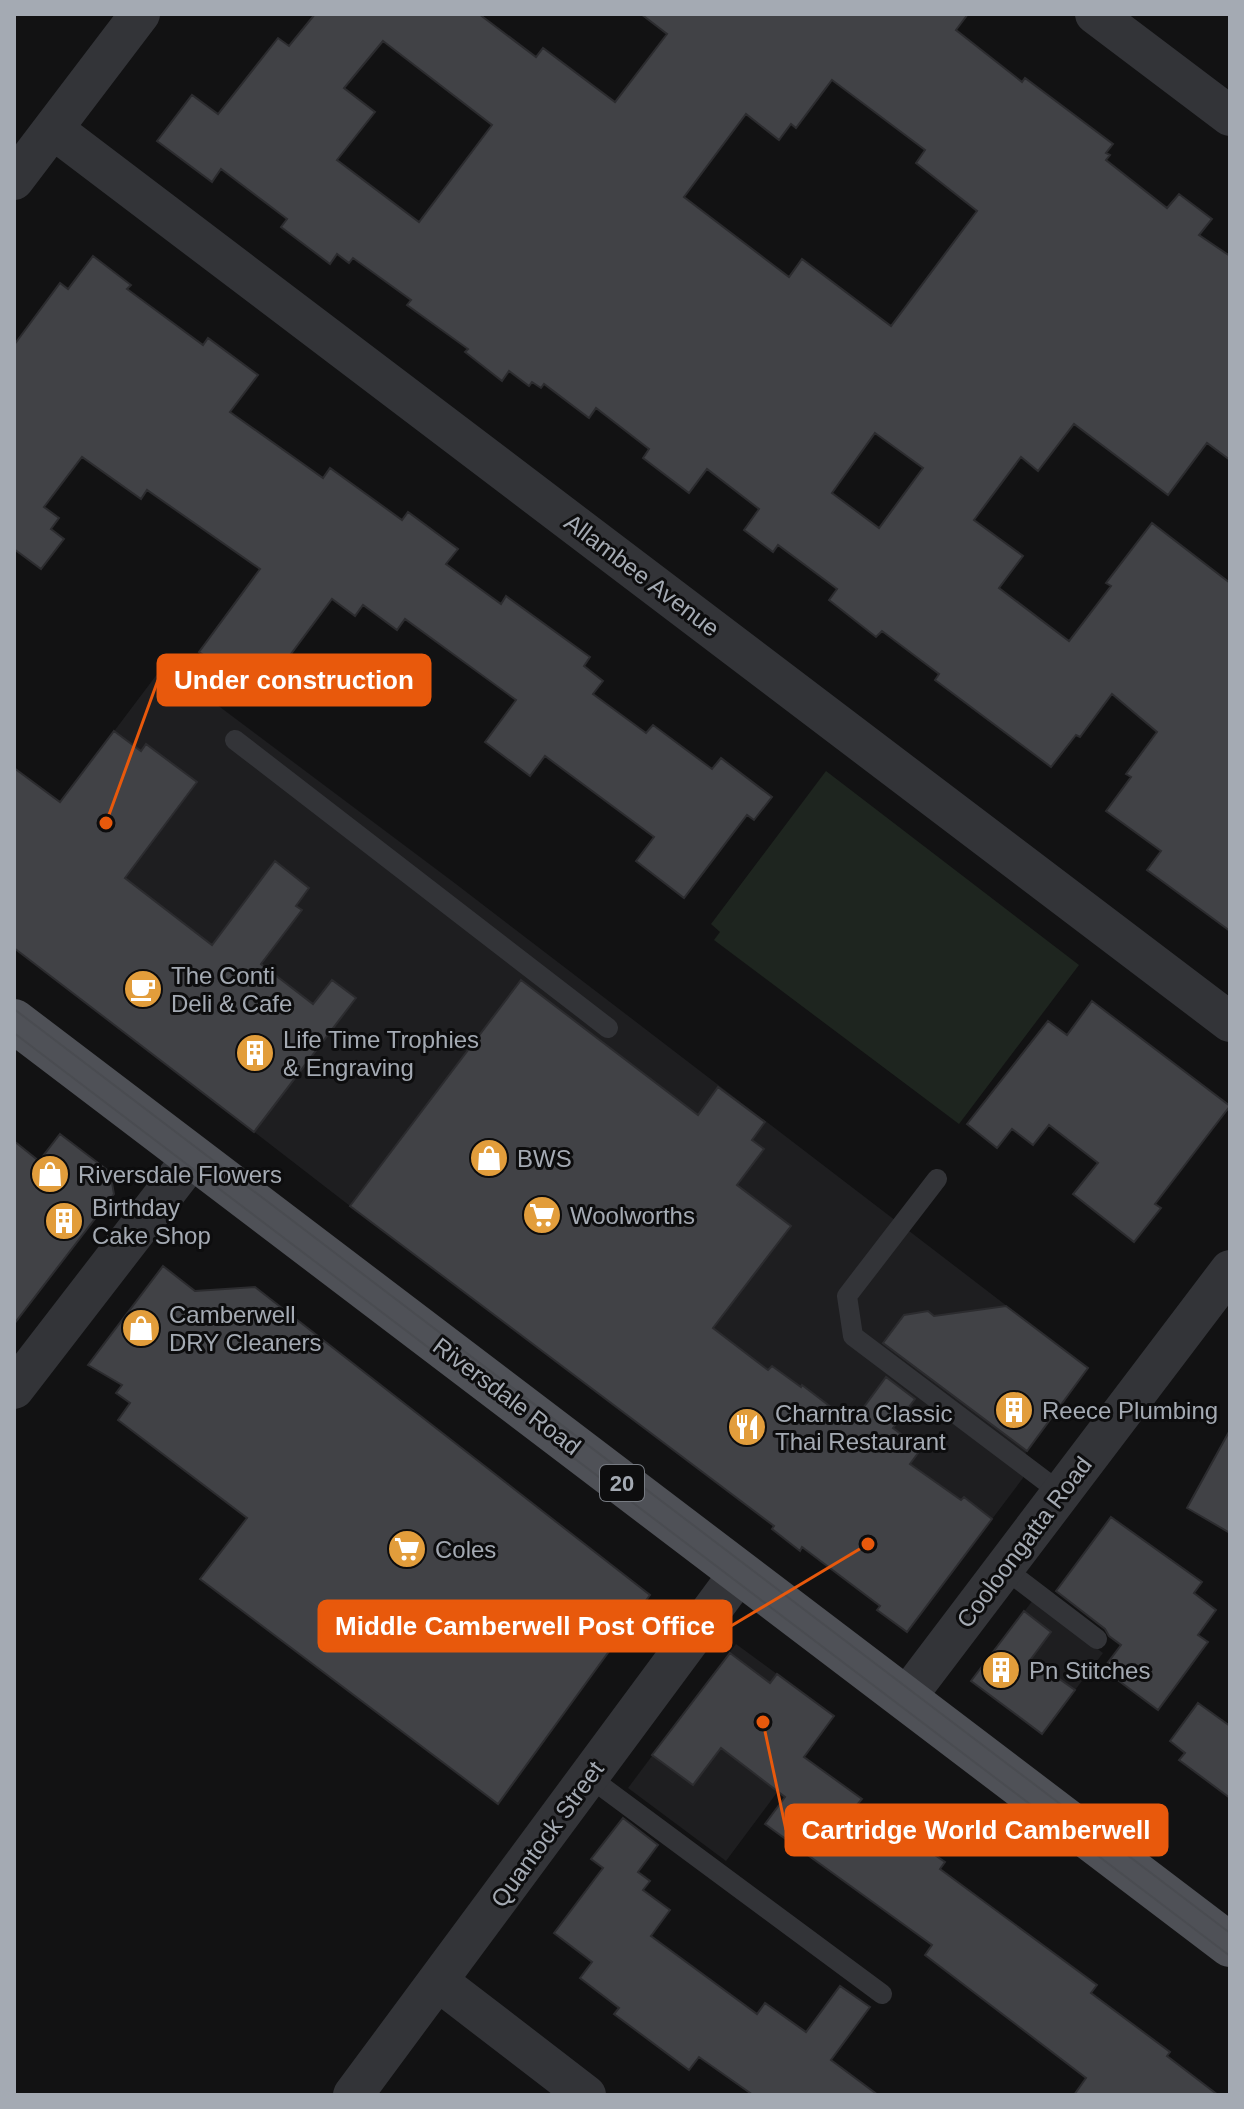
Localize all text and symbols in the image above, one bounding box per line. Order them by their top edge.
street label: Allambee Avenue [559,508,725,642]
callout: Under construction [158,655,430,705]
text: Under construction [174,665,414,695]
place label: The Conti Deli & Cafe [171,962,292,1017]
cafe icon: The Conti Deli & Cafe [122,968,164,1010]
place label: Life Time Trophies & Engraving [283,1026,479,1081]
building icon: Life Time Trophies & Engraving [234,1032,276,1074]
shop icon: BWS [468,1137,510,1179]
place label: BWS [517,1145,572,1172]
shop icon: Riversdale Flowers [29,1153,71,1195]
place label: Riversdale Flowers [78,1161,282,1188]
place label: Birthday Cake Shop [92,1194,211,1249]
supermarket icon: Woolworths [521,1194,563,1236]
building icon: Birthday Cake Shop [43,1200,85,1242]
place label: Woolworths [570,1202,695,1229]
place label: Camberwell DRY Cleaners [169,1301,322,1356]
shop icon: Camberwell DRY Cleaners [120,1307,162,1349]
street label: Riversdale Road [428,1332,586,1460]
building icon: Reece Plumbing [993,1389,1035,1431]
place label: Reece Plumbing [1042,1397,1218,1424]
place label: Charntra Classic Thai Restaurant [775,1400,952,1455]
restaurant icon: Charntra Classic Thai Restaurant [726,1406,768,1448]
street label: Cooloongatta Road [951,1451,1097,1633]
road number: 20 [600,1465,644,1501]
supermarket icon: Coles [386,1528,428,1570]
place label: Coles [435,1536,496,1563]
callout: Middle Camberwell Post Office [319,1601,731,1651]
text: Middle Camberwell Post Office [335,1611,715,1641]
building icon: Pn Stitches [980,1649,1022,1691]
place label: Pn Stitches [1029,1657,1150,1684]
street label: Quantock Street [485,1756,609,1912]
callout: Cartridge World Camberwell [786,1805,1167,1855]
text: Cartridge World Camberwell [801,1815,1151,1845]

